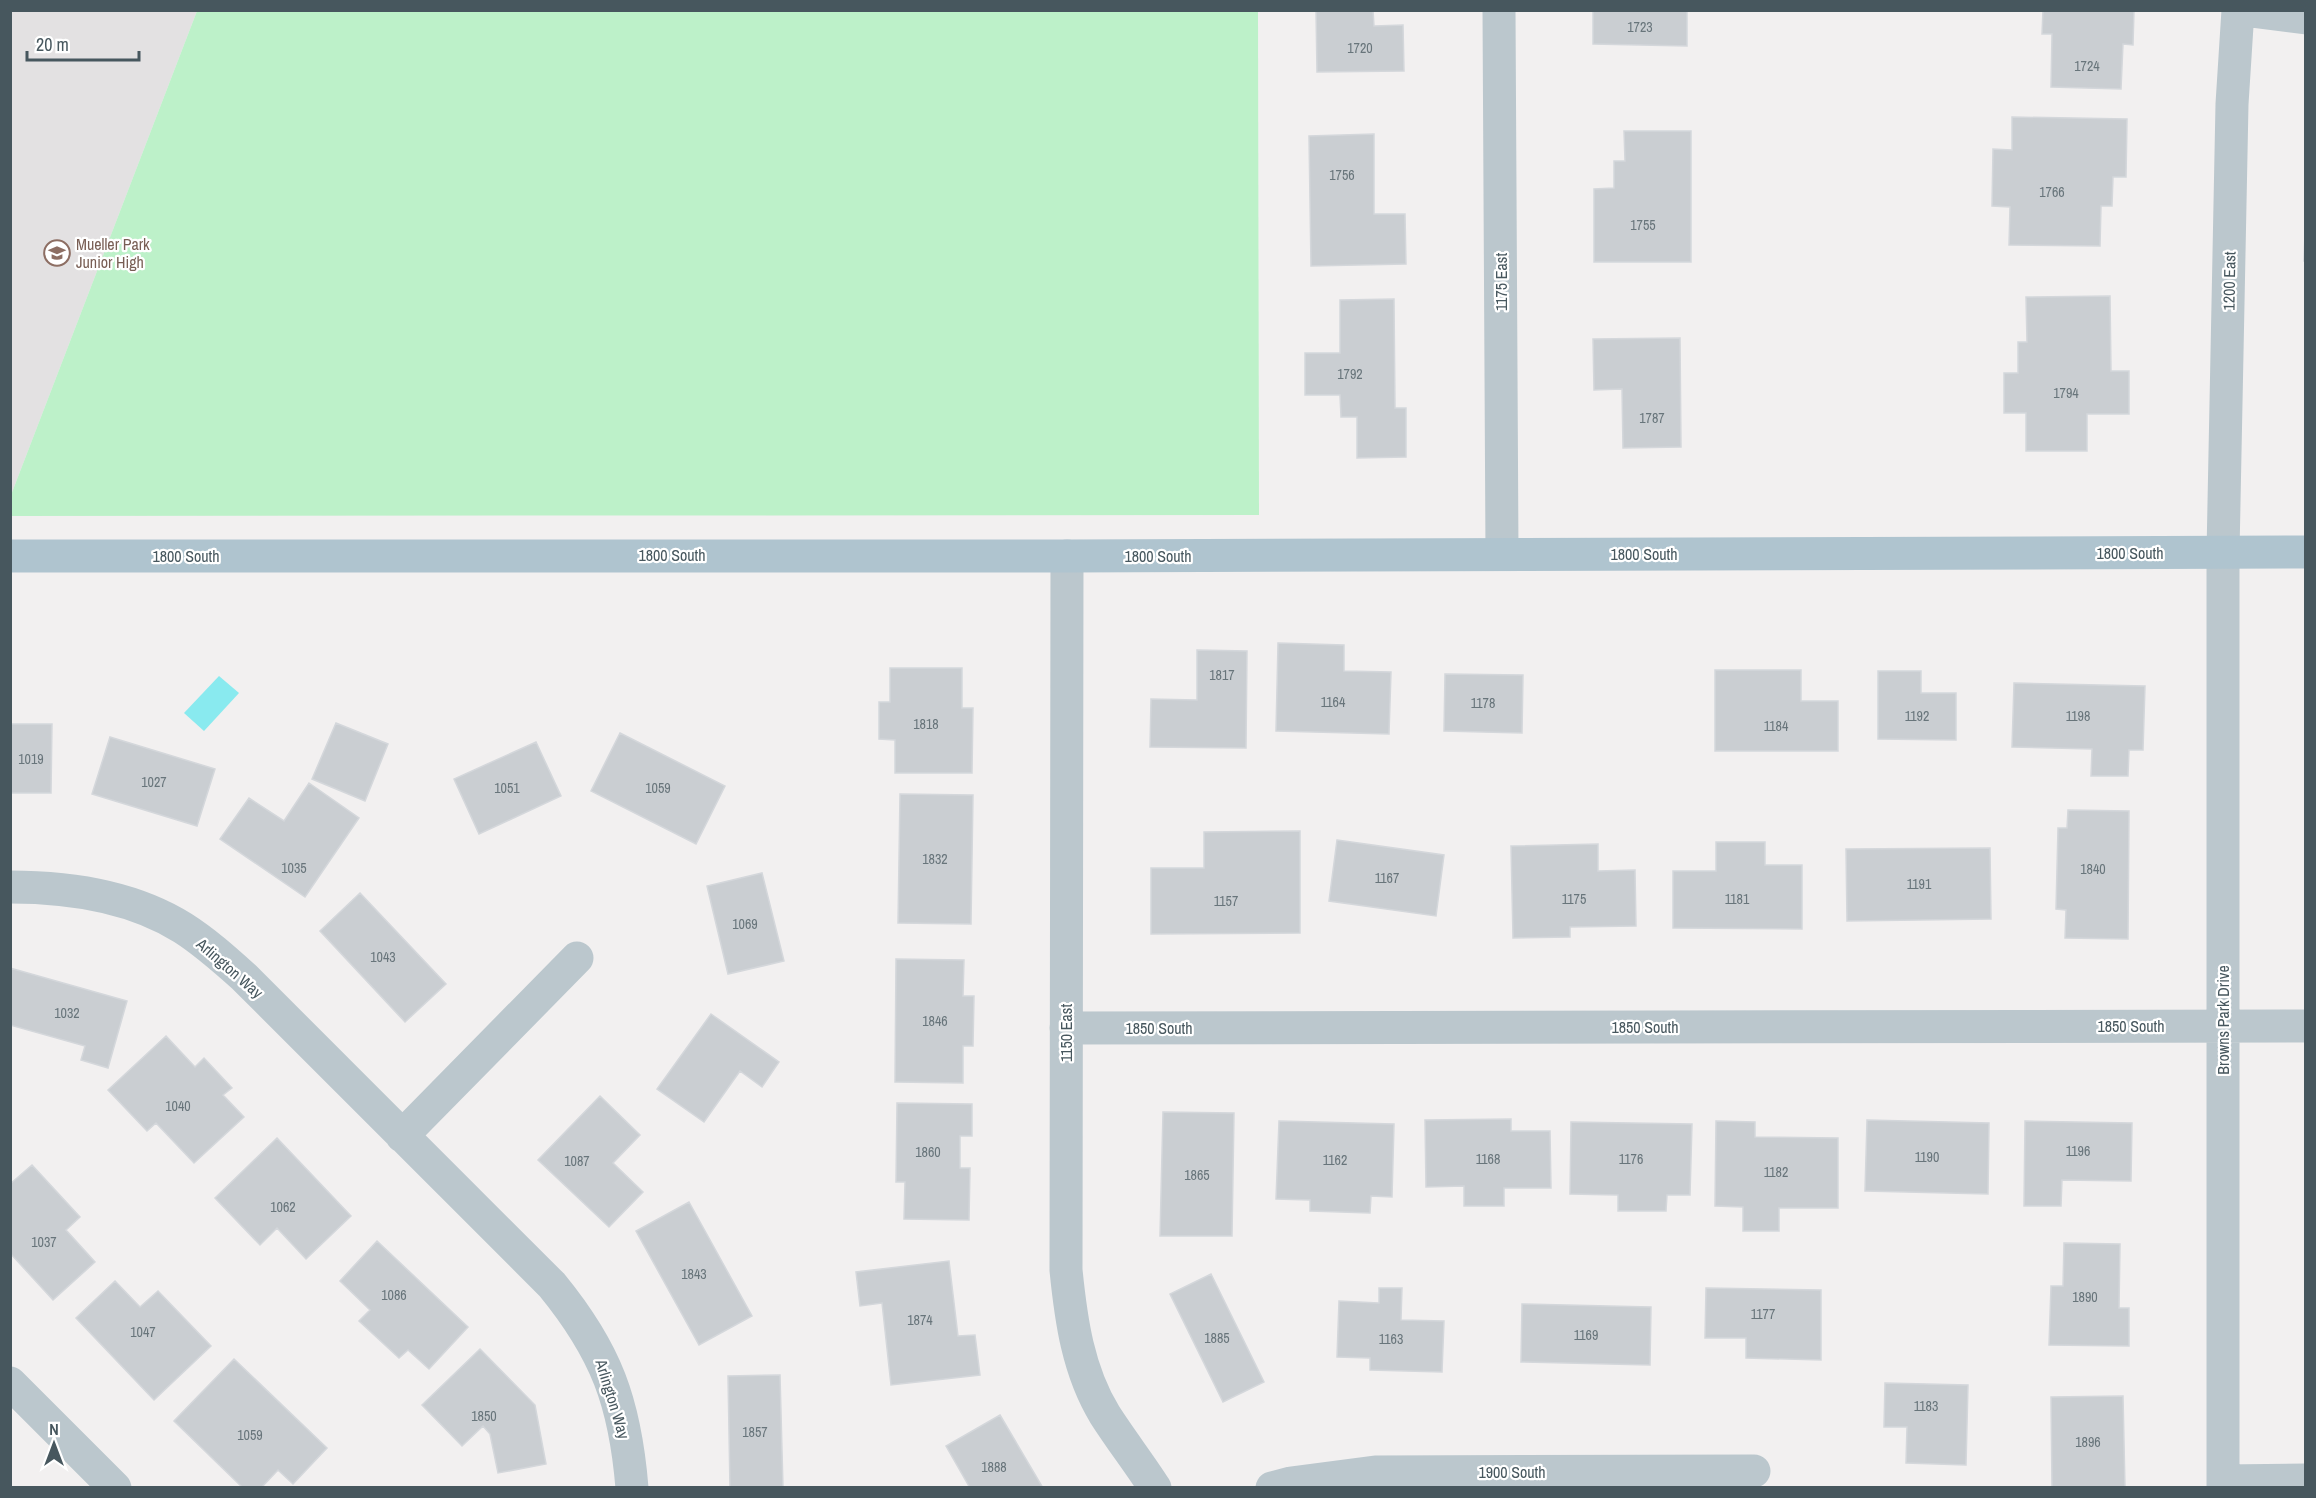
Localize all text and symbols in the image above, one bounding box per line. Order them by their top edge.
house number: 1723 [1627,18,1653,36]
scale bar [27,24,140,62]
text: 20 m [36,32,69,57]
house number: 1720 [1347,39,1373,57]
house number: 1724 [2074,57,2100,75]
house number: 1756 [1329,166,1355,184]
house number: 1766 [2039,183,2065,201]
house number: 1755 [1630,216,1656,234]
place label: Mueller Park Junior High [76,233,150,273]
school or university icon: Mueller Park Junior High [42,238,72,268]
street label: 1200 East [2217,251,2241,311]
street label: 1175 East [1490,253,1512,311]
house number: 1792 [1337,365,1363,383]
house number: 1794 [2053,384,2079,402]
house number: 1787 [1639,409,1665,427]
street label: 1800 South [2096,542,2164,564]
street label: 1800 South [1610,543,1678,565]
street label: 1800 South [638,544,706,566]
street label: 1800 South [152,545,220,567]
street label: 1800 South [1124,545,1192,567]
house number: 1817 [1209,666,1235,684]
house number: 1164 [1321,693,1346,711]
house number: 1178 [1471,694,1495,712]
house number: 1192 [1905,707,1929,725]
house number: 1198 [2066,707,2090,725]
house number: 1818 [913,715,939,733]
house number: 1184 [1764,717,1789,735]
house number: 1019 [18,750,44,768]
house number: 1027 [141,773,167,791]
house number: 1051 [494,779,520,797]
house number: 1059 [645,779,671,797]
house number: 1832 [922,850,948,868]
house number: 1035 [281,859,307,877]
house number: 1840 [2080,860,2106,878]
house number: 1167 [1375,869,1399,887]
house number: 1191 [1907,875,1932,893]
house number: 1175 [1562,890,1586,908]
house number: 1181 [1725,890,1750,908]
house number: 1157 [1214,892,1238,910]
house number: 1069 [732,915,758,933]
street label: Arlington Way [191,932,268,1003]
house number: 1043 [370,948,396,966]
street label: Browns Park Drive [2212,965,2234,1075]
house number: 1032 [54,1004,80,1022]
street label: 1150 East [1055,1004,1077,1062]
house number: 1846 [922,1012,948,1030]
street label: 1850 South [2097,1015,2165,1037]
street label: 1850 South [1611,1016,1679,1038]
street label: 1850 South [1125,1017,1193,1039]
house number: 1040 [165,1097,191,1115]
house number: 1196 [2066,1142,2090,1160]
house number: 1860 [915,1143,941,1161]
house number: 1190 [1915,1148,1939,1166]
house number: 1168 [1476,1150,1500,1168]
house number: 1176 [1619,1150,1643,1168]
house number: 1162 [1323,1151,1347,1169]
house number: 1087 [564,1152,590,1170]
house number: 1182 [1764,1163,1788,1181]
house number: 1865 [1184,1166,1210,1184]
house number: 1062 [270,1198,296,1216]
house number: 1037 [31,1233,57,1251]
house number: 1843 [681,1265,707,1283]
house number: 1086 [381,1286,407,1304]
house number: 1890 [2072,1288,2098,1306]
house number: 1177 [1751,1305,1775,1323]
house number: 1874 [907,1311,933,1329]
house number: 1047 [130,1323,156,1341]
house number: 1169 [1574,1326,1598,1344]
house number: 1885 [1204,1329,1230,1347]
house number: 1163 [1379,1330,1403,1348]
street label: Arlington Way [590,1356,636,1442]
house number: 1183 [1914,1397,1938,1415]
house number: 1850 [471,1407,497,1425]
north arrow [24,1414,84,1474]
text: N [49,1418,59,1440]
house number: 1857 [742,1423,768,1441]
house number: 1059 [237,1426,263,1444]
house number: 1896 [2075,1433,2101,1451]
house number: 1888 [981,1458,1007,1476]
street label: 1900 South [1478,1461,1546,1483]

